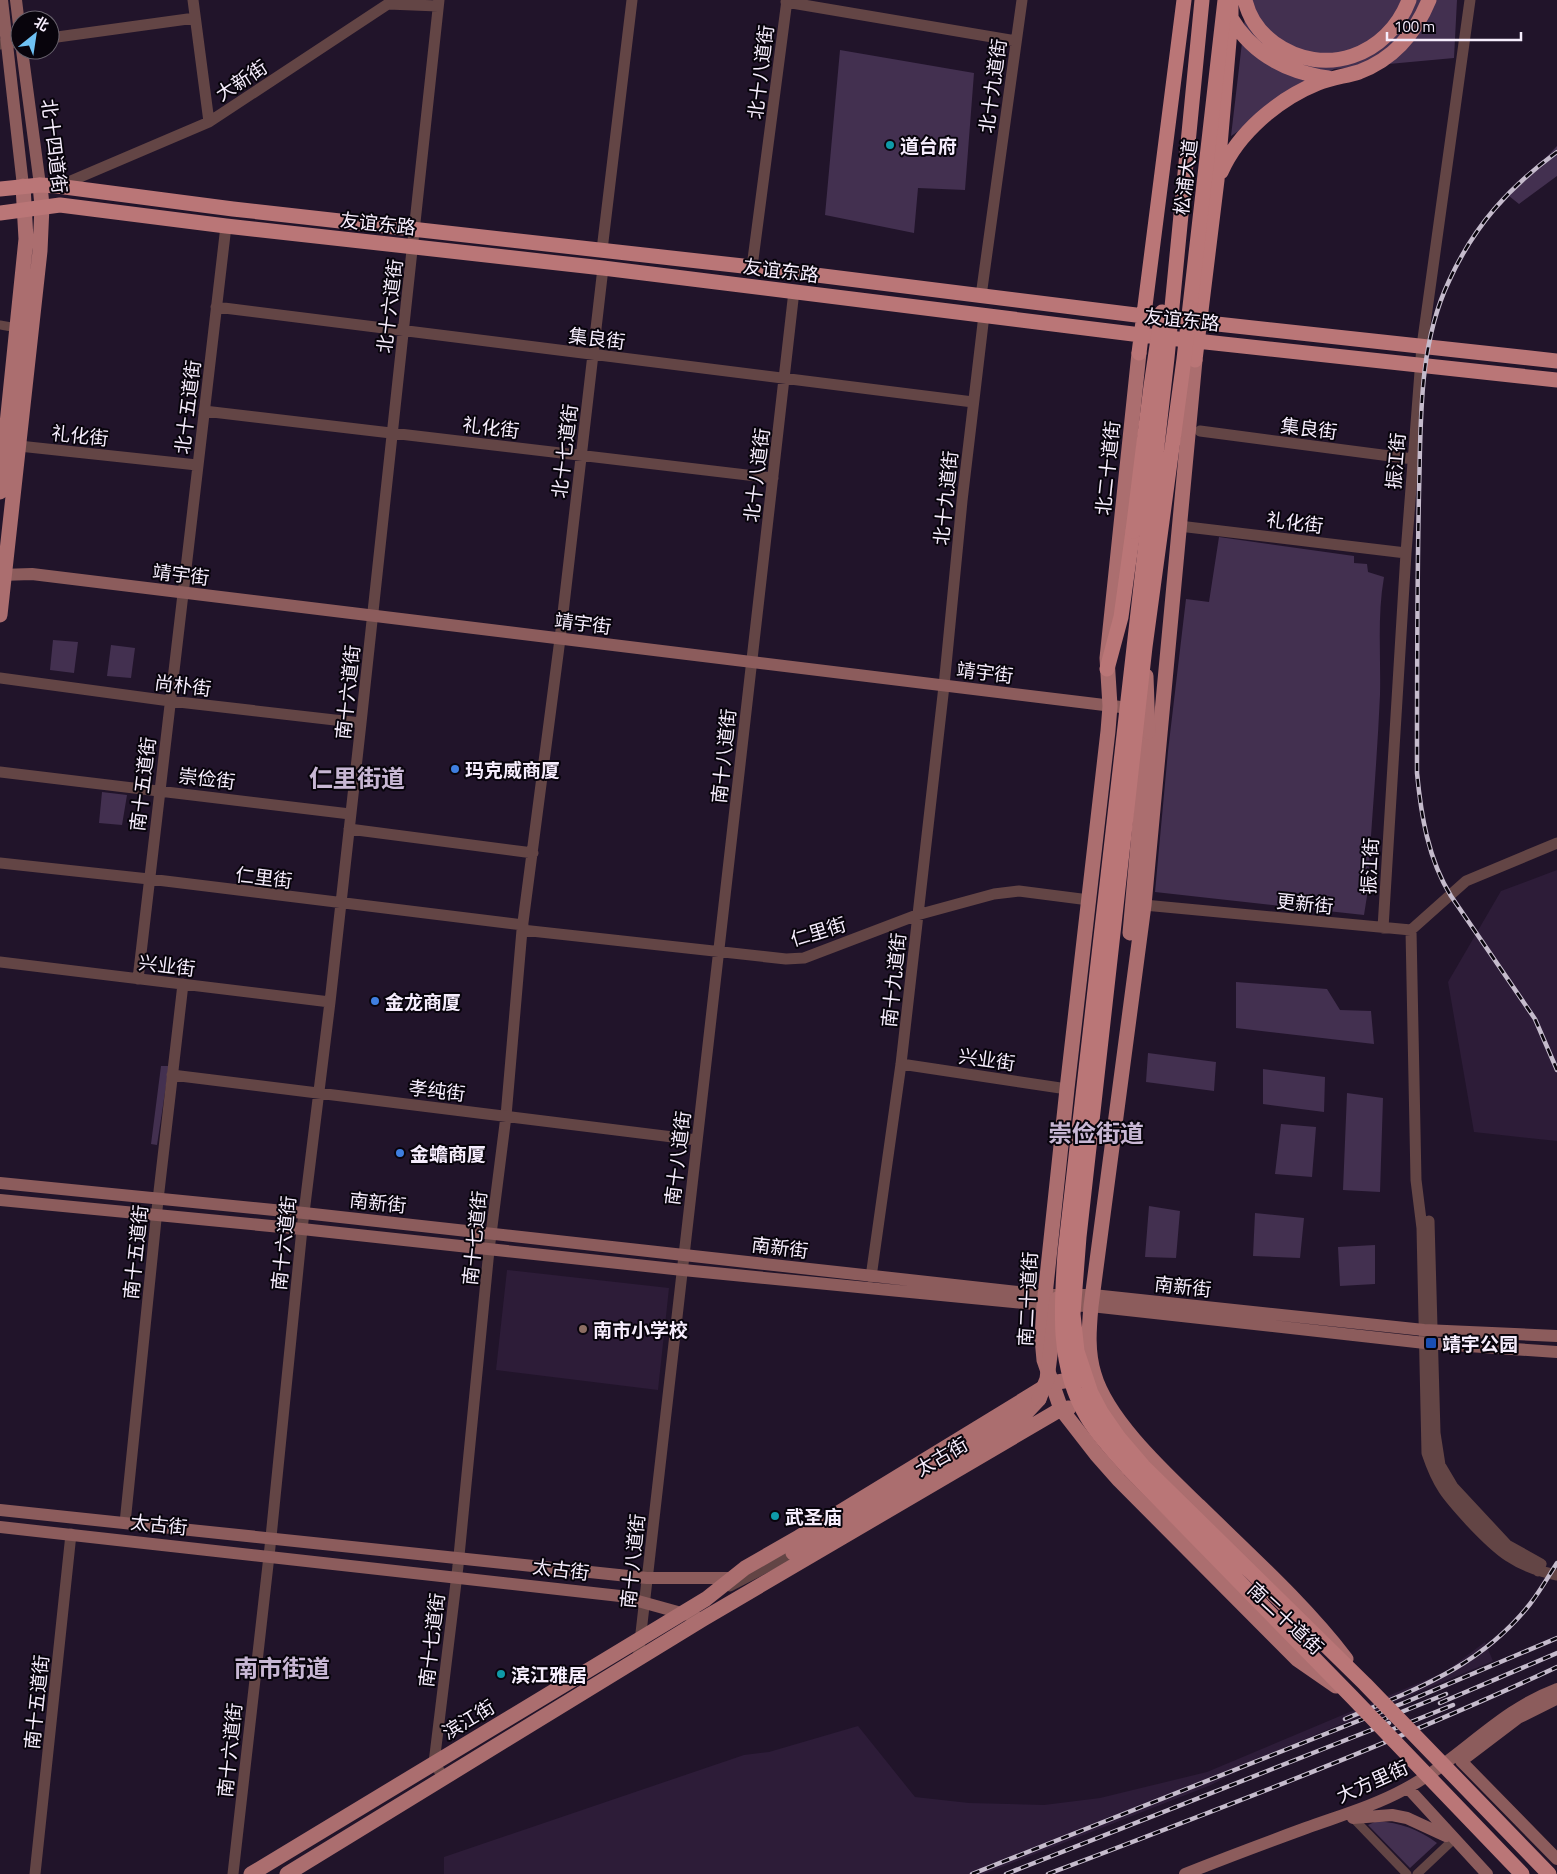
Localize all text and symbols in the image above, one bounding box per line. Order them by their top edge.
north arrow [10,10,60,60]
scale bar [1387,10,1521,42]
text: 北 [30,11,53,36]
text: 100 m [1394,15,1435,38]
street label: 北十八道街 [740,23,780,121]
street label: 北十九道街 [971,37,1013,135]
street label: 大新街 [209,52,273,108]
street label: 北十四道街 [35,97,75,195]
place label: 道台府 [900,131,957,160]
street label: 松浦大道 [1166,138,1204,216]
marker: 道台府 [884,139,896,151]
street label: 友谊东路 [339,205,417,241]
street label: 友谊东路 [742,251,820,289]
street label: 北十六道街 [369,257,409,355]
street label: 友谊东路 [1143,301,1221,337]
street label: 集良街 [567,320,627,356]
street label: 北十五道街 [167,358,207,456]
street label: 北十七道街 [544,402,584,500]
street label: 礼化街 [461,409,521,445]
street label: 集良街 [1279,410,1339,446]
street label: 礼化街 [50,418,110,452]
street label: 北二十道街 [1088,419,1126,517]
street label: 北十八道街 [736,426,776,524]
street label: 振江街 [1378,431,1412,491]
street label: 北十九道街 [926,449,964,547]
street label: 礼化街 [1265,504,1325,540]
street label: 靖宇街 [151,556,211,592]
street label: 靖宇街 [553,605,613,641]
street label: 南十六道街 [328,643,366,741]
street label: 靖宇街 [955,654,1015,690]
street label: 尚朴街 [153,667,213,703]
street label: 南十八道街 [704,707,742,805]
street label: 南十五道街 [122,735,162,833]
place label: 玛克威商厦 [465,755,560,784]
street label: 崇俭街 [177,760,237,796]
district label: 仁里街道 [309,760,405,796]
marker: 玛克威商厦 [449,763,461,775]
street label: 振江街 [1353,837,1385,895]
street label: 仁里街 [234,859,294,895]
street label: 更新街 [1275,886,1335,920]
street label: 仁里街 [786,909,850,953]
street label: 南十九道街 [874,931,912,1029]
street label: 兴业街 [137,947,197,983]
place label: 金龙商厦 [385,987,461,1016]
marker: 金龙商厦 [369,995,381,1007]
street label: 兴业街 [957,1041,1017,1077]
street label: 孝纯街 [407,1072,467,1108]
street label: 南十八道街 [657,1109,697,1207]
district label: 崇俭街道 [1048,1115,1144,1151]
place label: 金蟾商厦 [410,1139,486,1168]
marker: 金蟾商厦 [394,1147,406,1159]
street label: 南新街 [348,1185,408,1219]
street label: 南十七道街 [455,1189,493,1287]
street label: 南十六道街 [264,1194,302,1292]
street label: 南十五道街 [116,1203,154,1301]
street label: 南新街 [750,1229,810,1265]
street label: 南二十道街 [1010,1251,1044,1347]
street label: 南新街 [1153,1269,1213,1303]
place label: 南市小学校 [593,1315,688,1344]
marker: 南市小学校 [577,1323,589,1335]
place label: 靖宇公园 [1442,1329,1518,1358]
marker: 靖宇公园 [1424,1336,1438,1350]
street label: 太古街 [909,1429,973,1483]
place label: 武圣庙 [785,1502,842,1531]
street label: 太古街 [129,1507,189,1541]
marker: 武圣庙 [769,1510,781,1522]
street label: 南十八道街 [613,1512,651,1610]
street label: 太古街 [531,1551,591,1587]
street label: 南二十道街 [1241,1575,1331,1661]
street label: 南十七道街 [411,1591,451,1689]
district label: 南市街道 [234,1650,330,1686]
street label: 南十五道街 [17,1653,55,1751]
place label: 滨江雅居 [511,1660,587,1689]
marker: 滨江雅居 [495,1668,507,1680]
street label: 滨江街 [436,1692,500,1746]
street label: 南十六道街 [210,1701,248,1799]
street label: 大方里街 [1331,1752,1413,1810]

